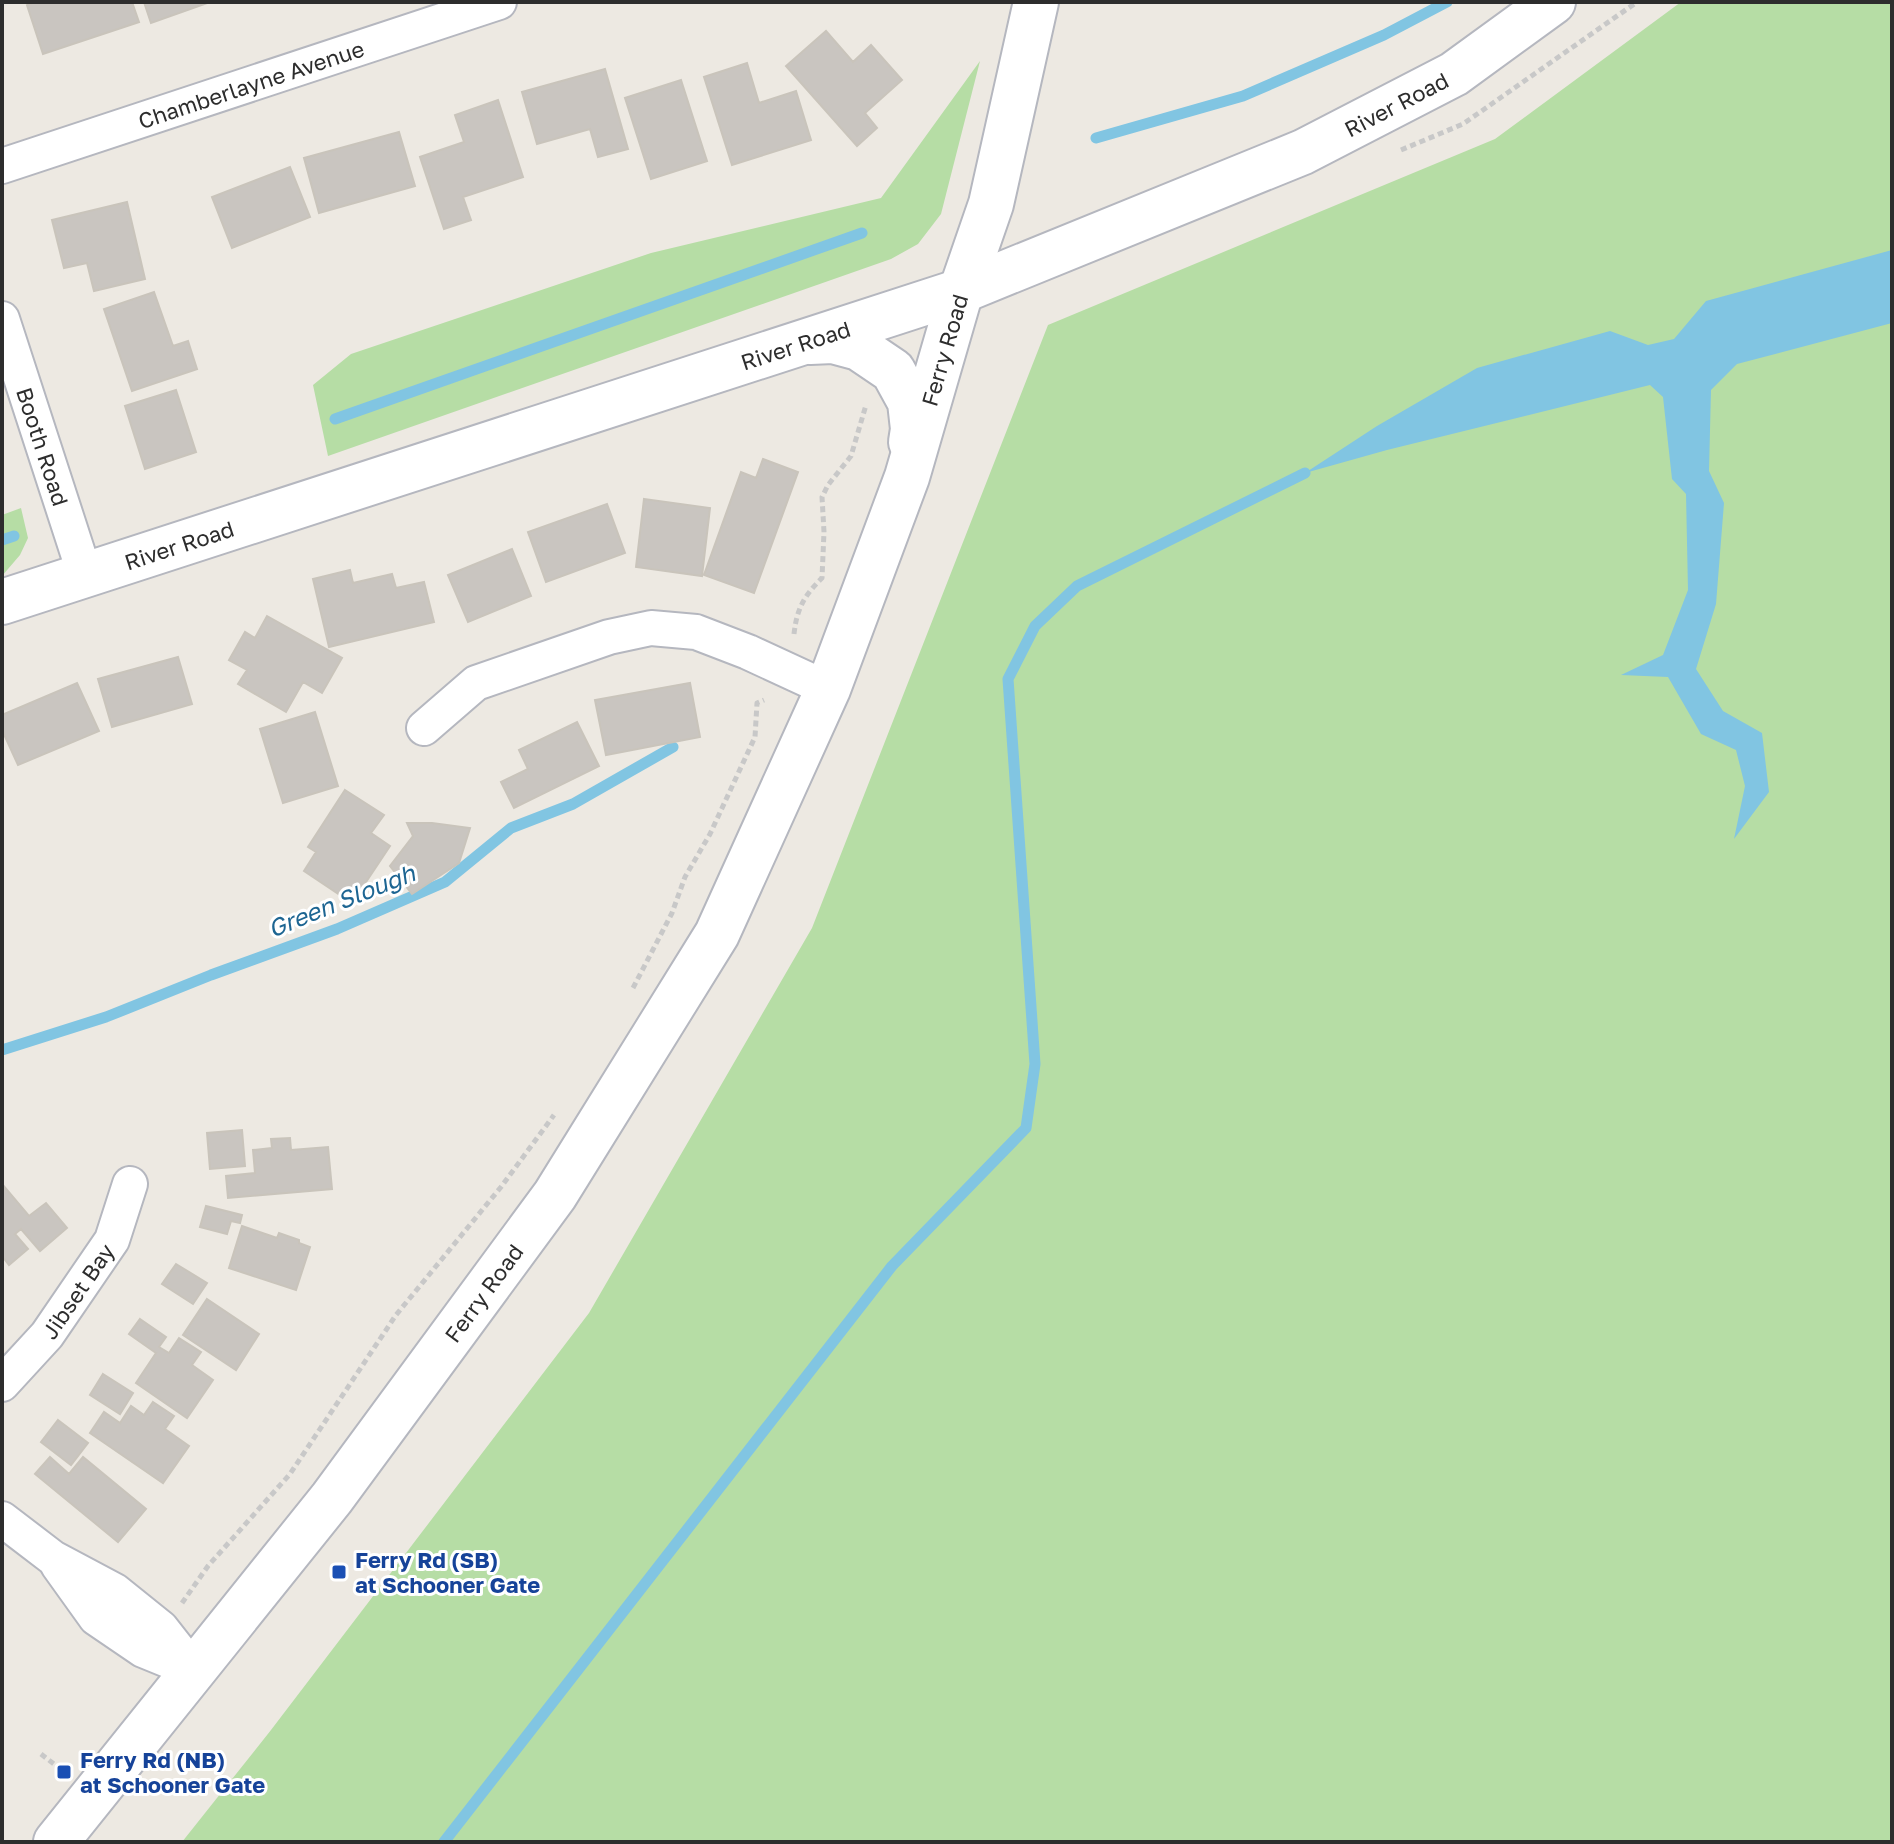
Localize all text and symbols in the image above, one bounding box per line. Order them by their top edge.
street label: Chamberlayne Avenue [134,34,367,134]
street label: River Road [1339,66,1453,142]
street label: Ferry Road [915,291,973,409]
street label: River Road [737,314,854,375]
street label: Booth Road [12,384,75,509]
street label: River Road [121,514,237,575]
water label: Green Slough [263,857,420,944]
street label: Jibset Bay [35,1238,119,1344]
street label: Ferry Road [438,1238,528,1347]
place label: Ferry Rd (SB) at Schooner Gate [355,1546,540,1598]
marker: Ferry Rd (SB) at Schooner Gate [330,1563,348,1581]
place label: Ferry Rd (NB) at Schooner Gate [80,1746,265,1798]
marker: Ferry Rd (NB) at Schooner Gate [55,1763,73,1781]

